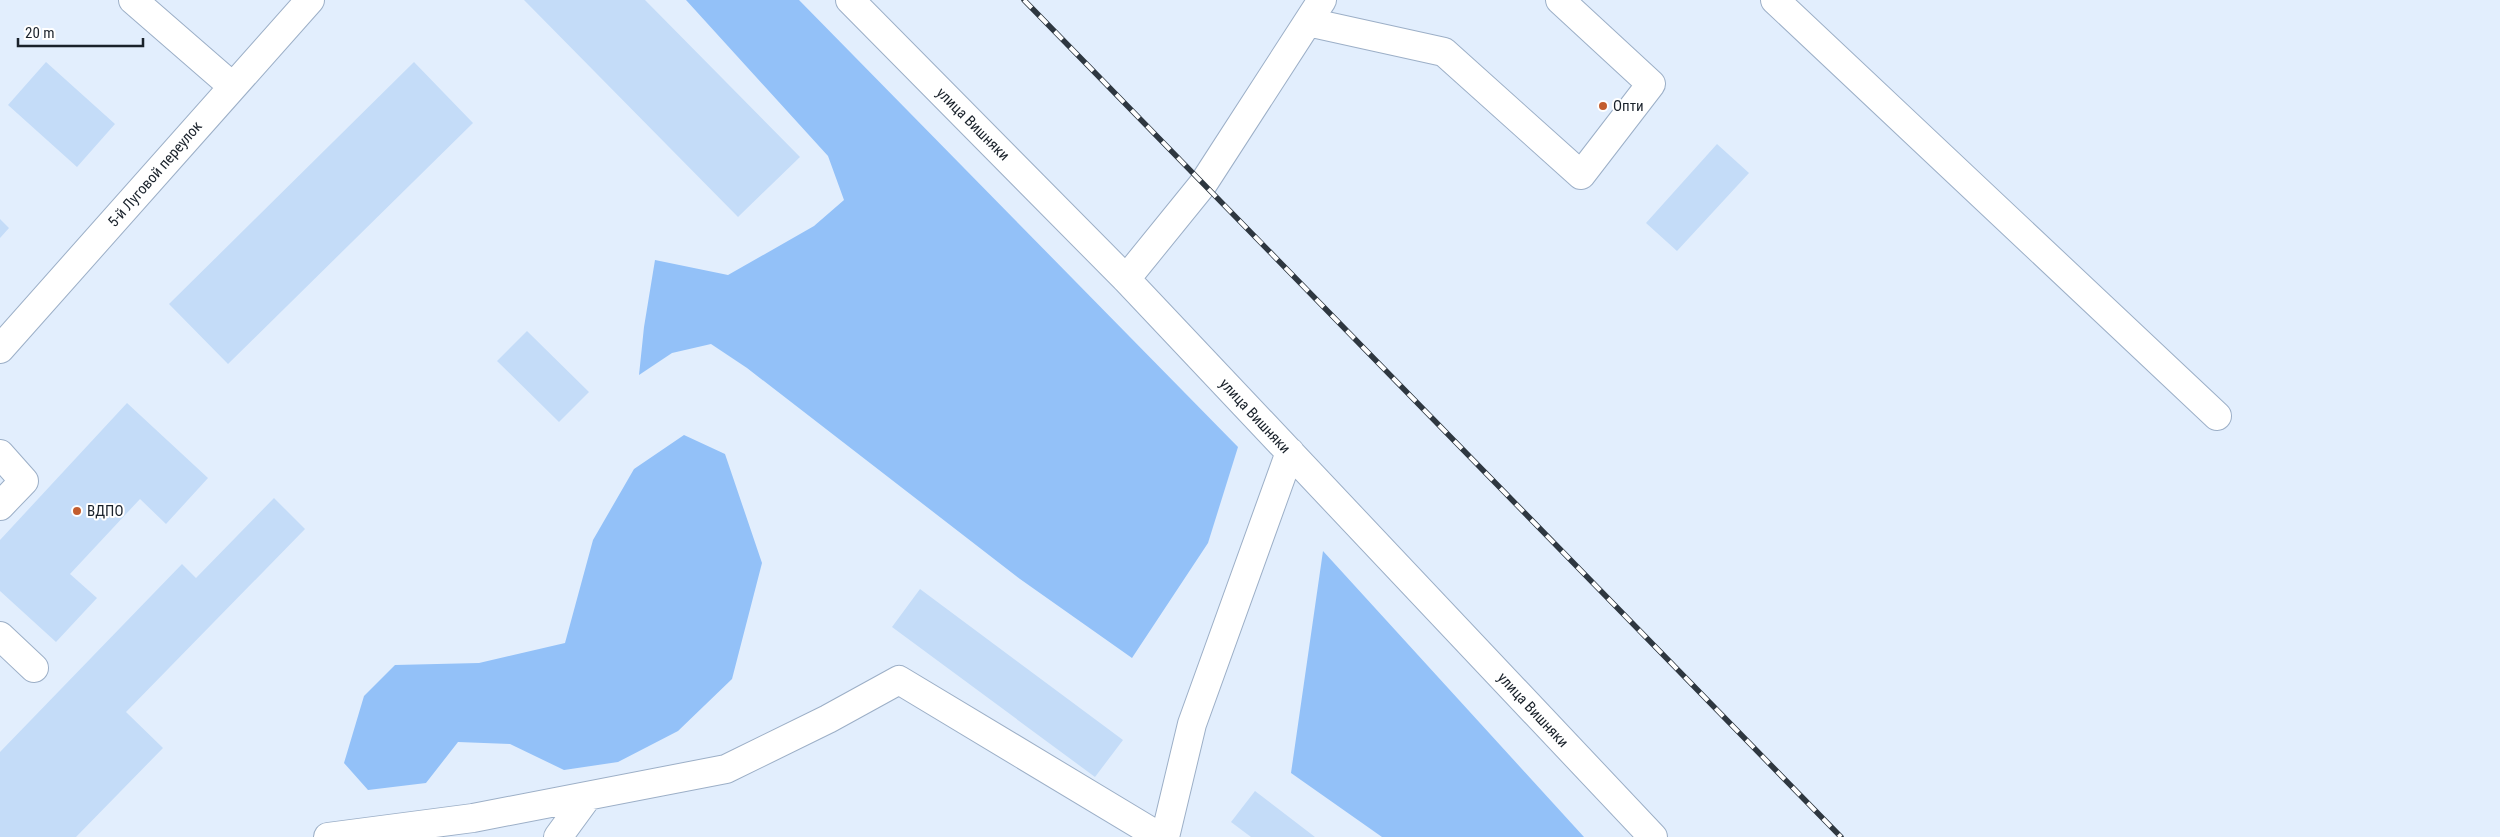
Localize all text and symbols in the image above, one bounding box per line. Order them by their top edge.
scale bar [18,15,142,47]
text: 20 m [25,24,55,42]
street label: улица Вишняки [933,84,1013,164]
place label: Опти [1613,97,1644,115]
marker: Опти [1597,100,1609,112]
street label: 5-й Луговой переулок [104,117,206,231]
street label: улица Вишняки [1216,375,1294,457]
place label: ВДПО [87,502,123,520]
marker: ВДПО [71,505,83,517]
street label: улица Вишняки [1494,669,1572,751]

